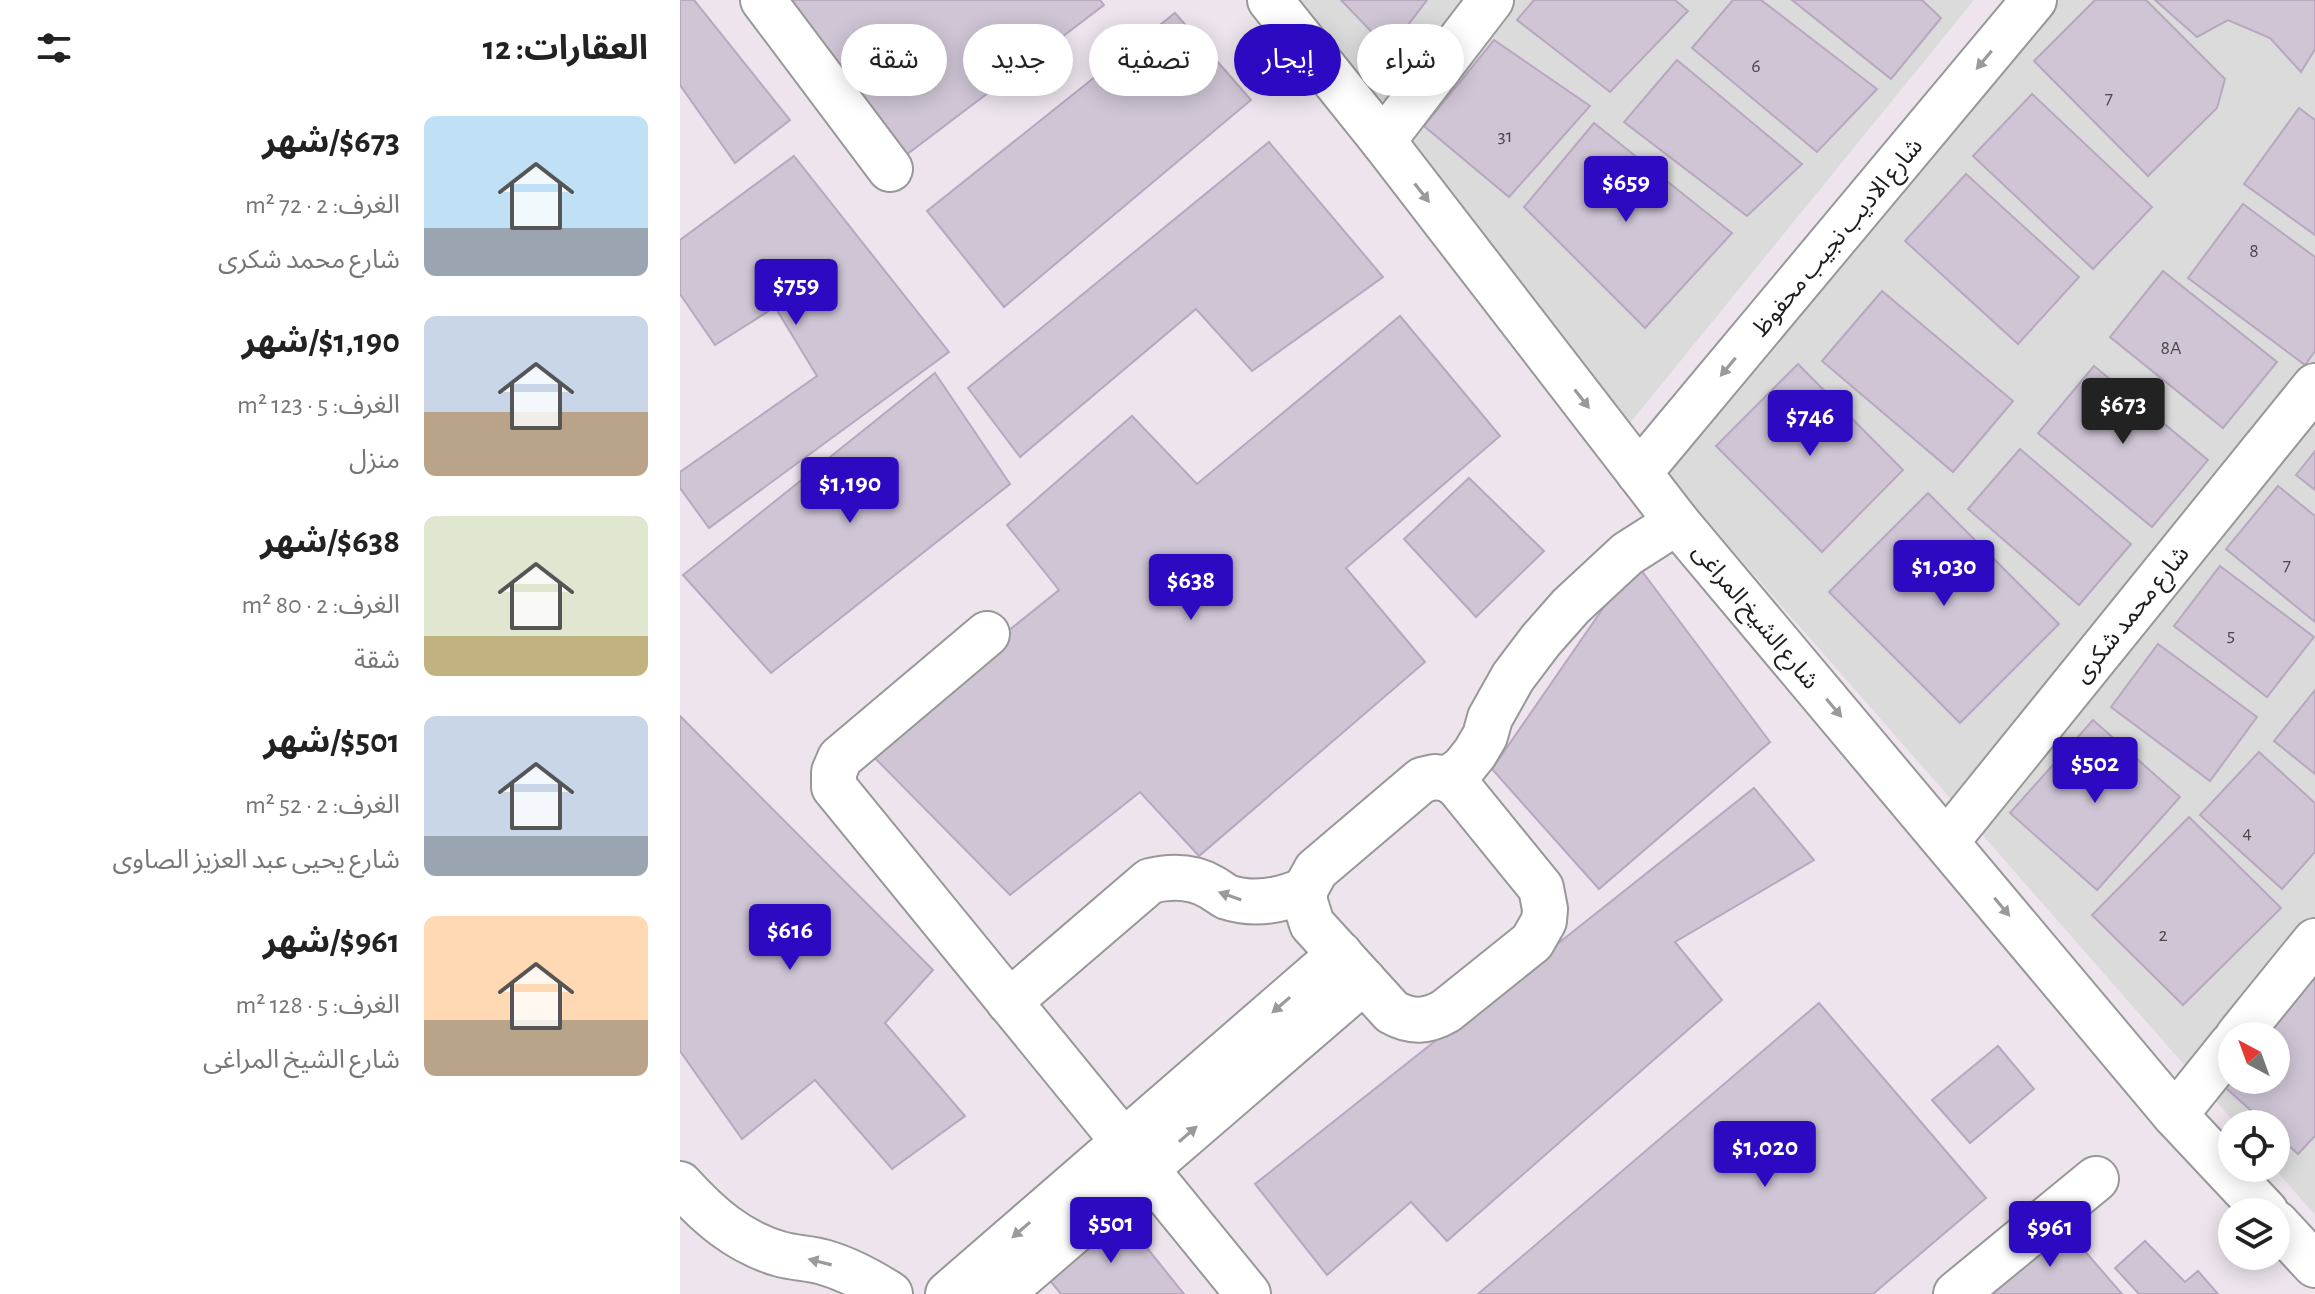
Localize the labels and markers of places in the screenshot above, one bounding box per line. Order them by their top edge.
pin: $659 [1579,156,1673,224]
pin: $759 [749,259,843,327]
pin: $673 [2076,378,2170,446]
pin: $746 [1763,390,1857,458]
pin: $1,190 [785,457,915,525]
pin: $1,030 [1879,540,2009,608]
pin: $638 [1144,554,1238,622]
pin: $502 [2048,737,2142,805]
pin: $616 [743,904,837,972]
pin: $1,020 [1700,1121,1830,1189]
pin: $501 [1064,1197,1158,1265]
pin: $961 [2003,1201,2097,1269]

